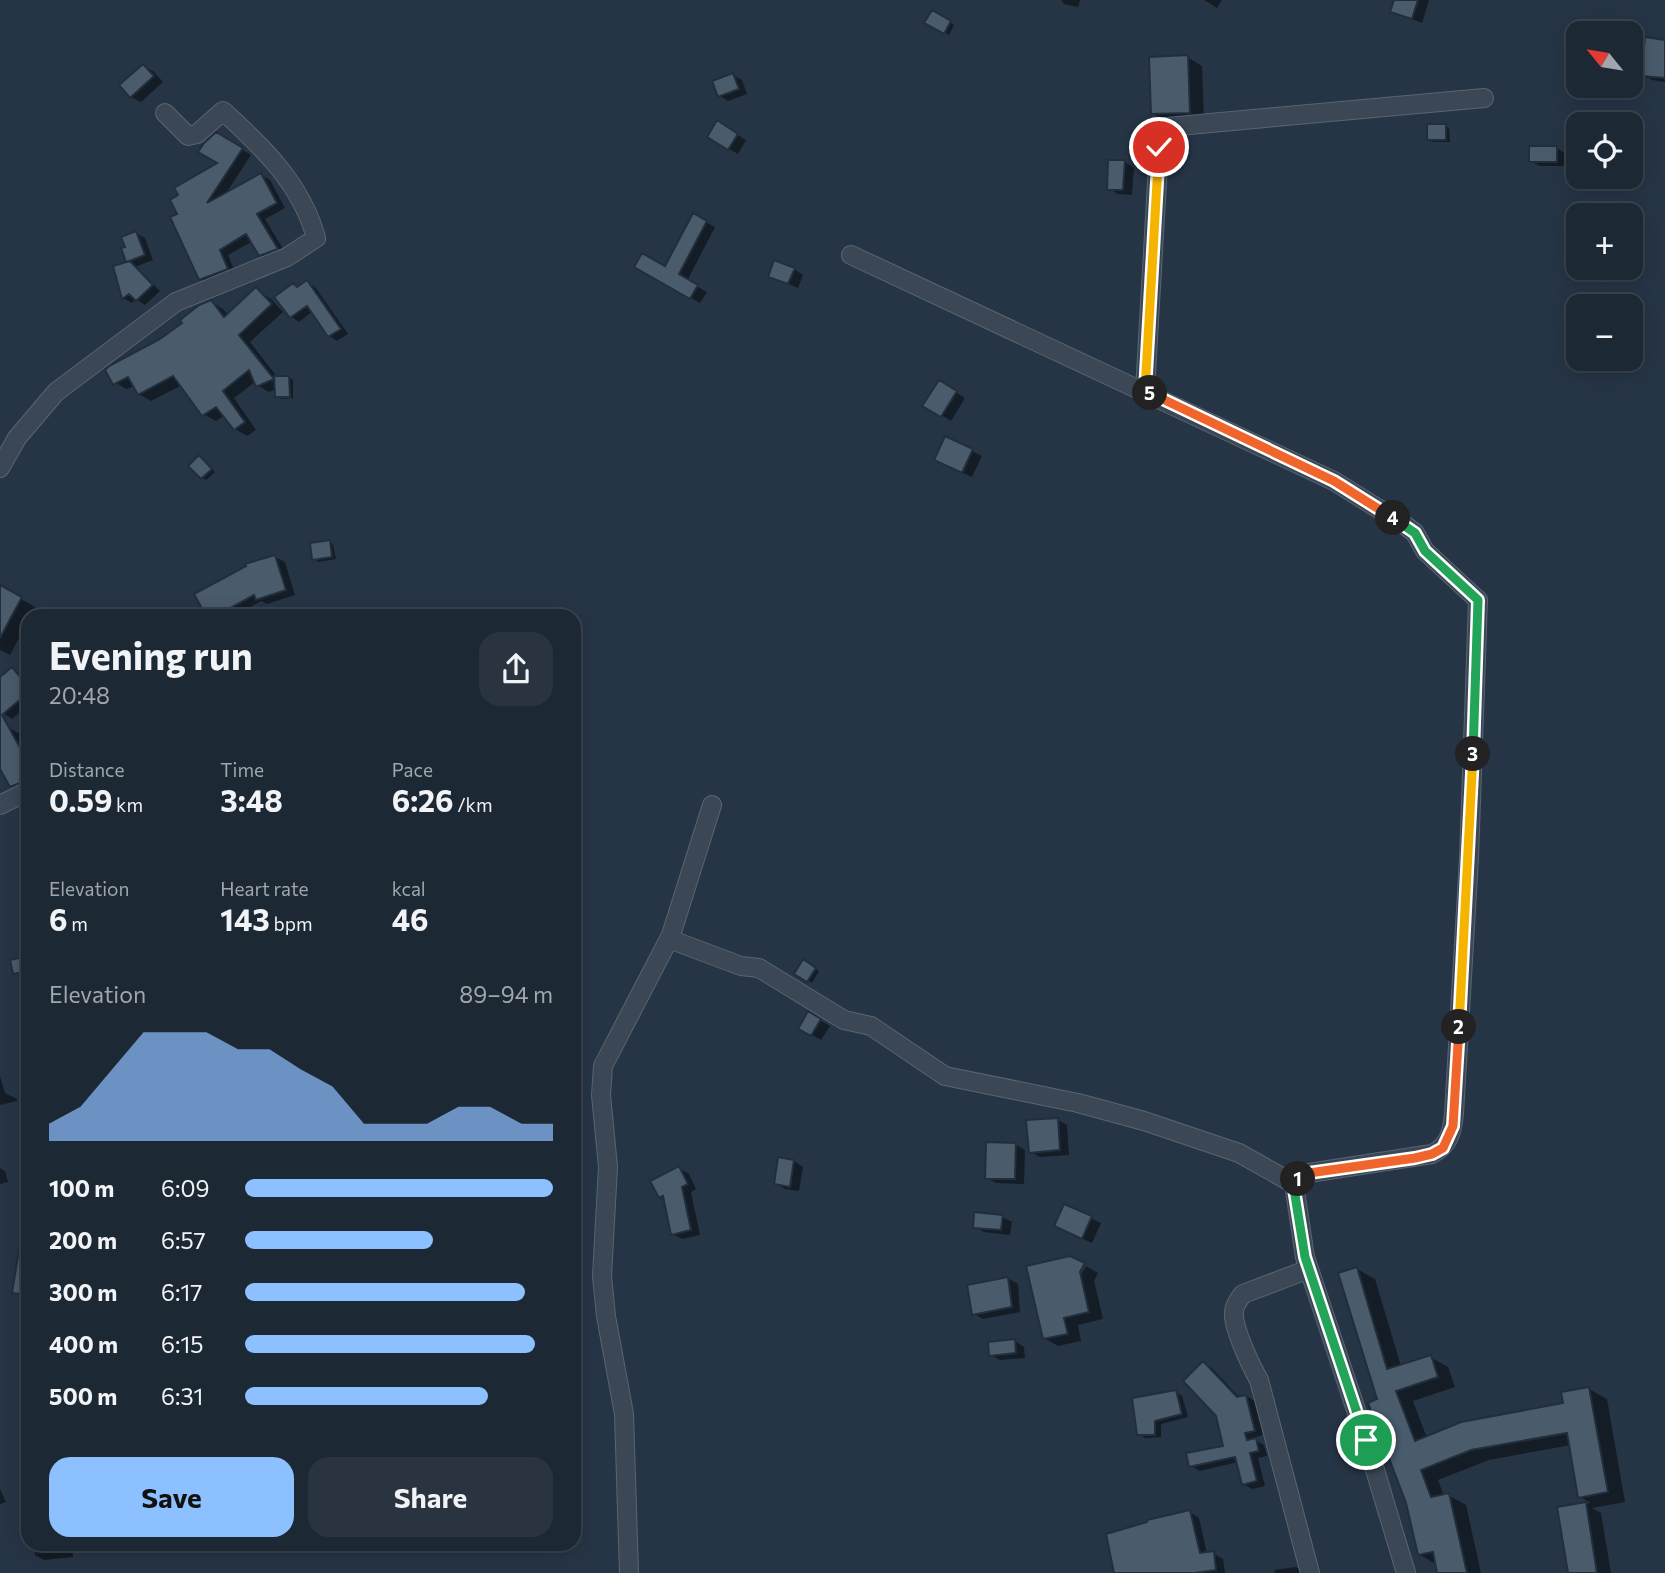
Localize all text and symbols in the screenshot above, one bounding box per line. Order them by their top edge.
north arrow [1566,21,1643,98]
map controls [1566,21,1643,371]
button: locate [1566,112,1643,189]
pin [1129,117,1189,177]
icon: check [1140,128,1178,166]
button: + [1566,203,1643,280]
button: − [1566,294,1643,371]
pin: 5 [1132,376,1168,410]
text: 5 [1144,381,1155,404]
pin: 4 [1376,500,1410,536]
text: 4 [1387,506,1398,529]
text: Evening run [49,631,253,678]
button: share [479,632,553,706]
text: 20:48 [49,681,110,709]
pin: 3 [1456,736,1490,772]
text: 3 [1467,742,1478,765]
text: Distance [49,758,125,781]
text: Time [220,758,264,781]
text: Pace [392,758,433,781]
text: 0.59 [49,781,112,818]
text: 3:48 [220,781,283,818]
text: 6:26 [392,781,454,818]
text: km [112,793,143,816]
text: /km [454,793,492,816]
text: Elevation [49,877,129,900]
text: Heart rate [220,877,309,900]
text: kcal [392,877,426,900]
text: 6 [49,900,68,937]
text: 143 [220,900,270,937]
text: 46 [392,900,429,937]
text: m [68,912,88,935]
text: bpm [270,912,313,935]
text: Elevation [49,980,146,1008]
text: 89–94 m [459,980,553,1008]
pin: 2 [1442,1010,1476,1044]
text: 2 [1453,1015,1464,1038]
pin: 1 [1280,1162,1316,1196]
text: 1 [1293,1167,1302,1190]
text: 100 m [49,1174,114,1202]
text: 6:09 [161,1174,209,1202]
text: 200 m [49,1226,117,1254]
text: 6:57 [161,1226,206,1254]
text: 300 m [49,1278,117,1306]
text: 6:17 [161,1278,202,1306]
text: 400 m [49,1330,118,1358]
text: 6:15 [161,1330,203,1358]
text: 500 m [49,1382,117,1410]
text: 6:31 [161,1382,203,1410]
pin [1336,1410,1396,1470]
icon: arrive [1347,1421,1385,1459]
button: Save [49,1457,294,1537]
button: Share [308,1457,553,1537]

